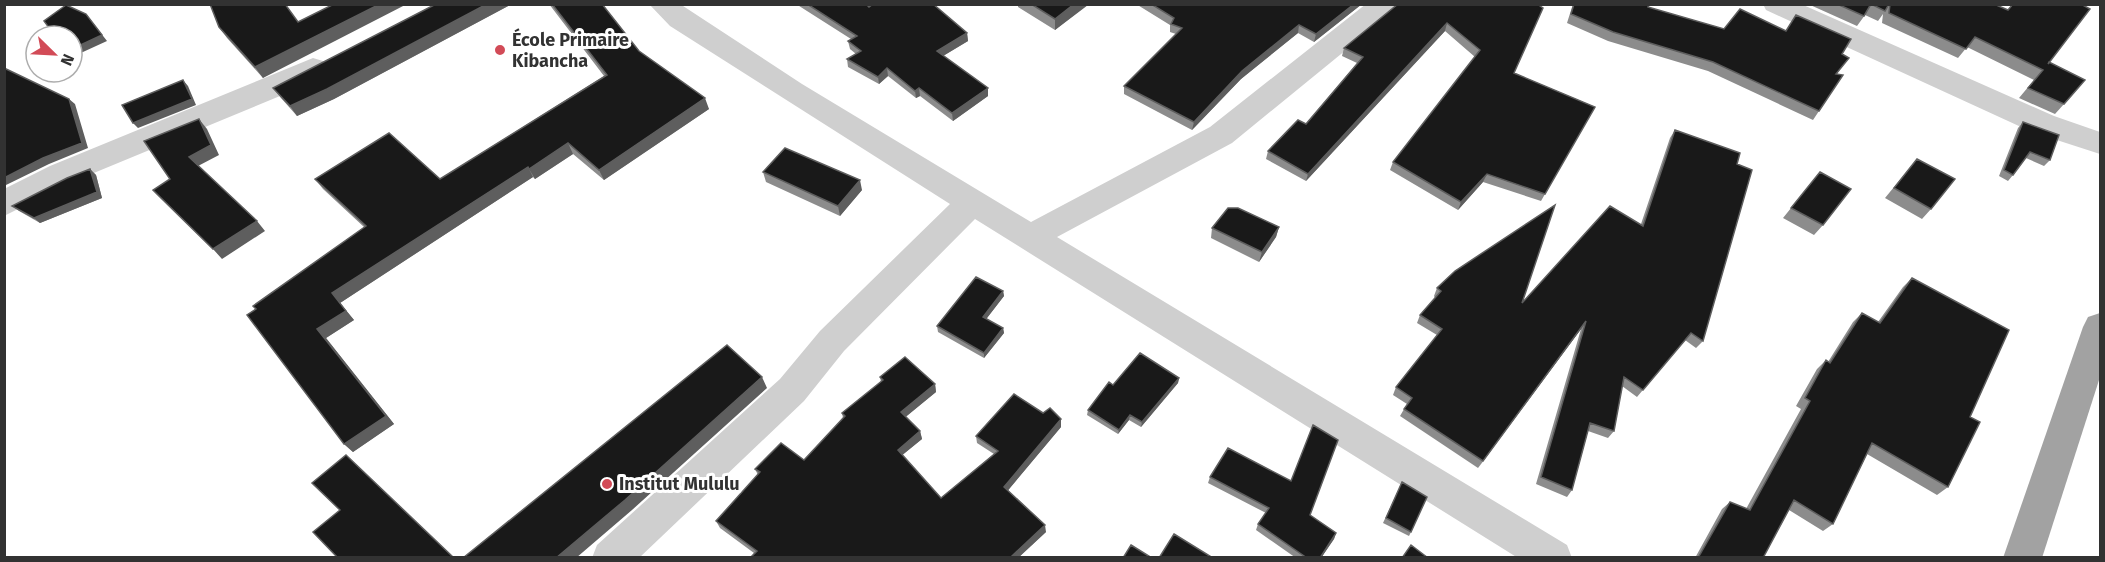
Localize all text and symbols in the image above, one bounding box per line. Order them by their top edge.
north arrow [24,24,84,84]
place label: École Primaire Kibancha [512,28,629,72]
marker: École Primaire Kibancha [493,43,507,57]
text: N [56,51,78,69]
place label: Institut Mululu [619,473,740,495]
marker: Institut Mululu [600,477,614,491]

